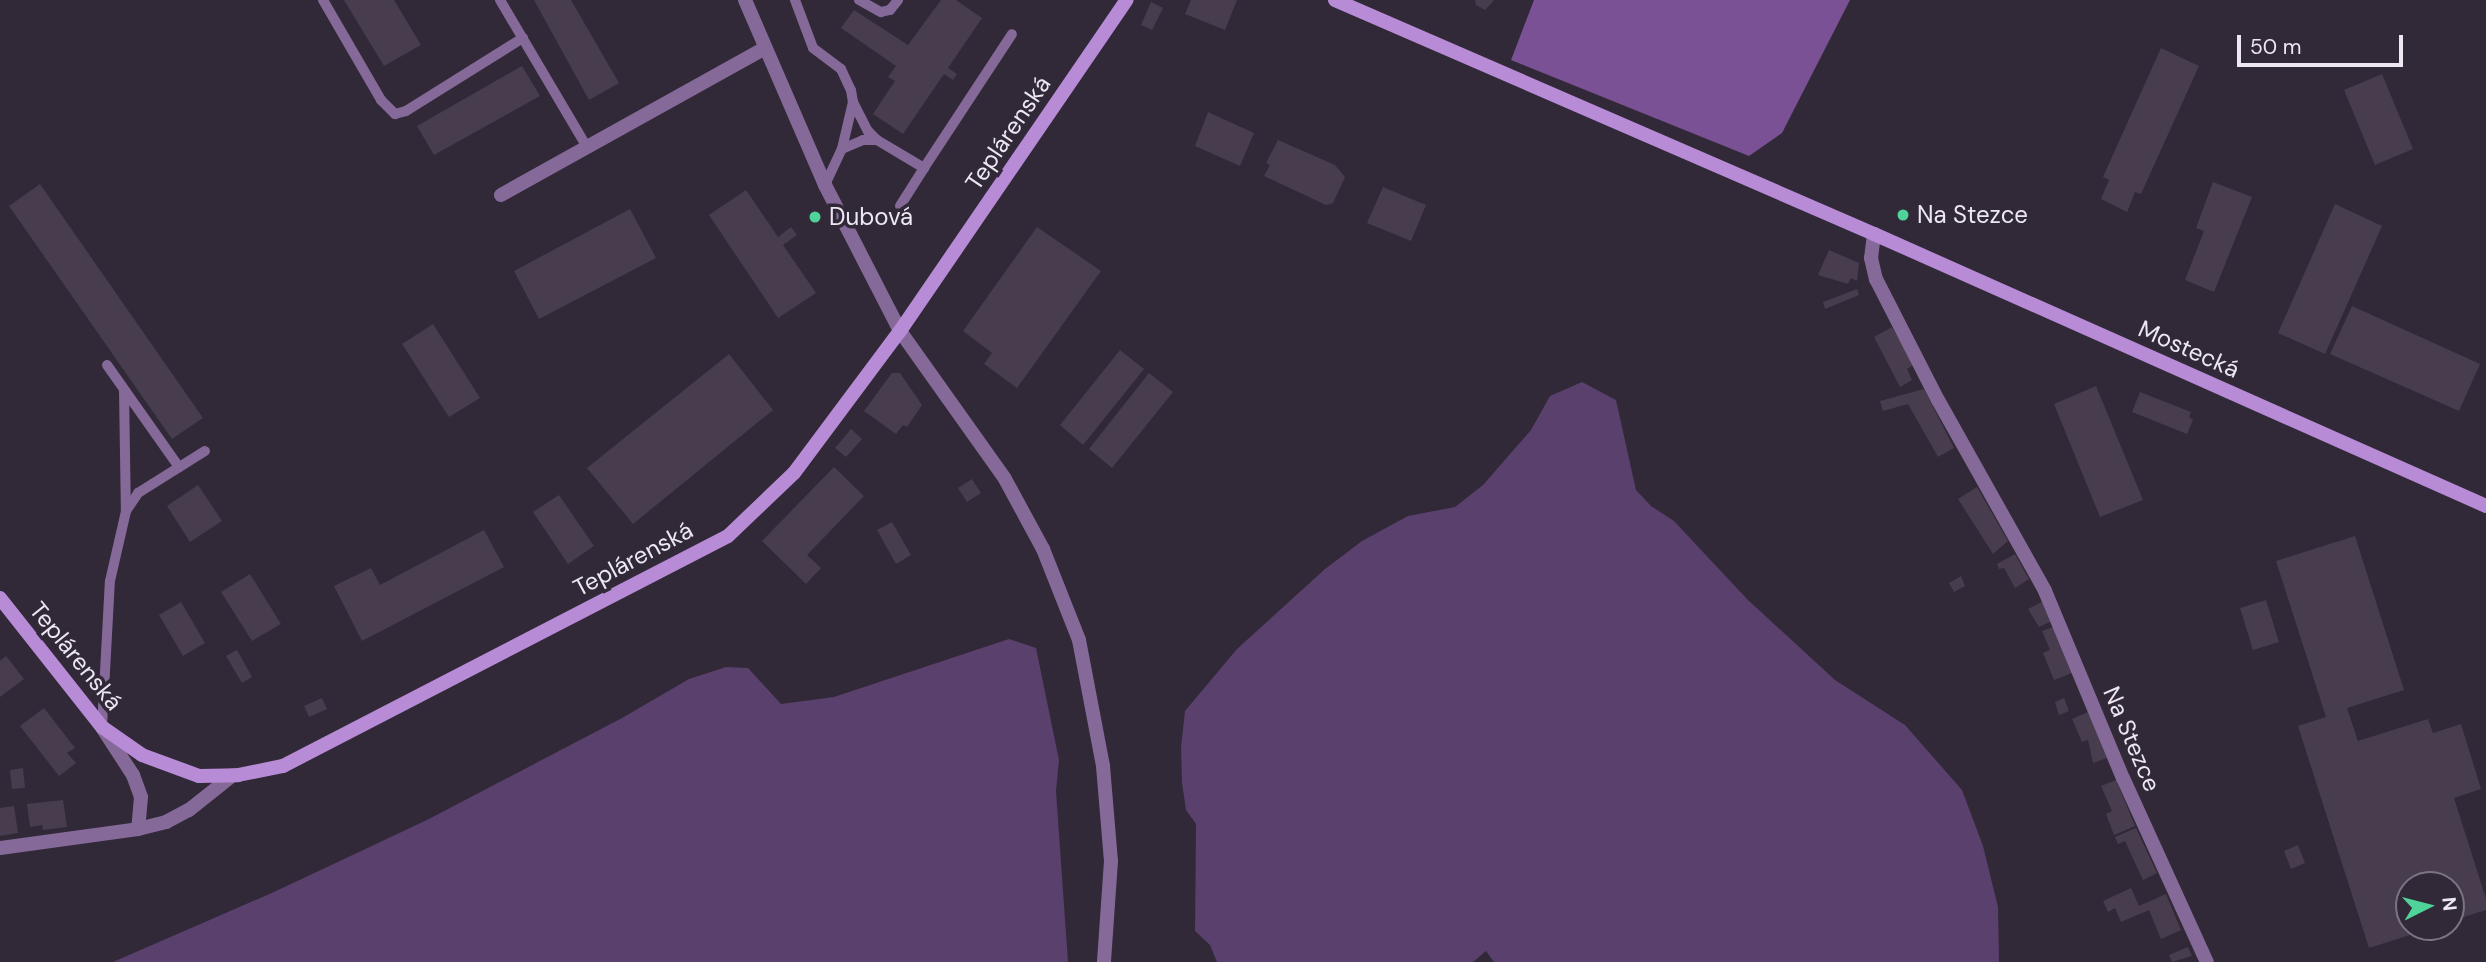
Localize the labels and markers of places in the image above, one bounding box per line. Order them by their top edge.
place label: Na Stezce [1917,201,2028,229]
place label: Dubová [829,203,913,231]
marker: Na Stezce [1895,207,1911,223]
marker: Dubová [807,209,823,225]

